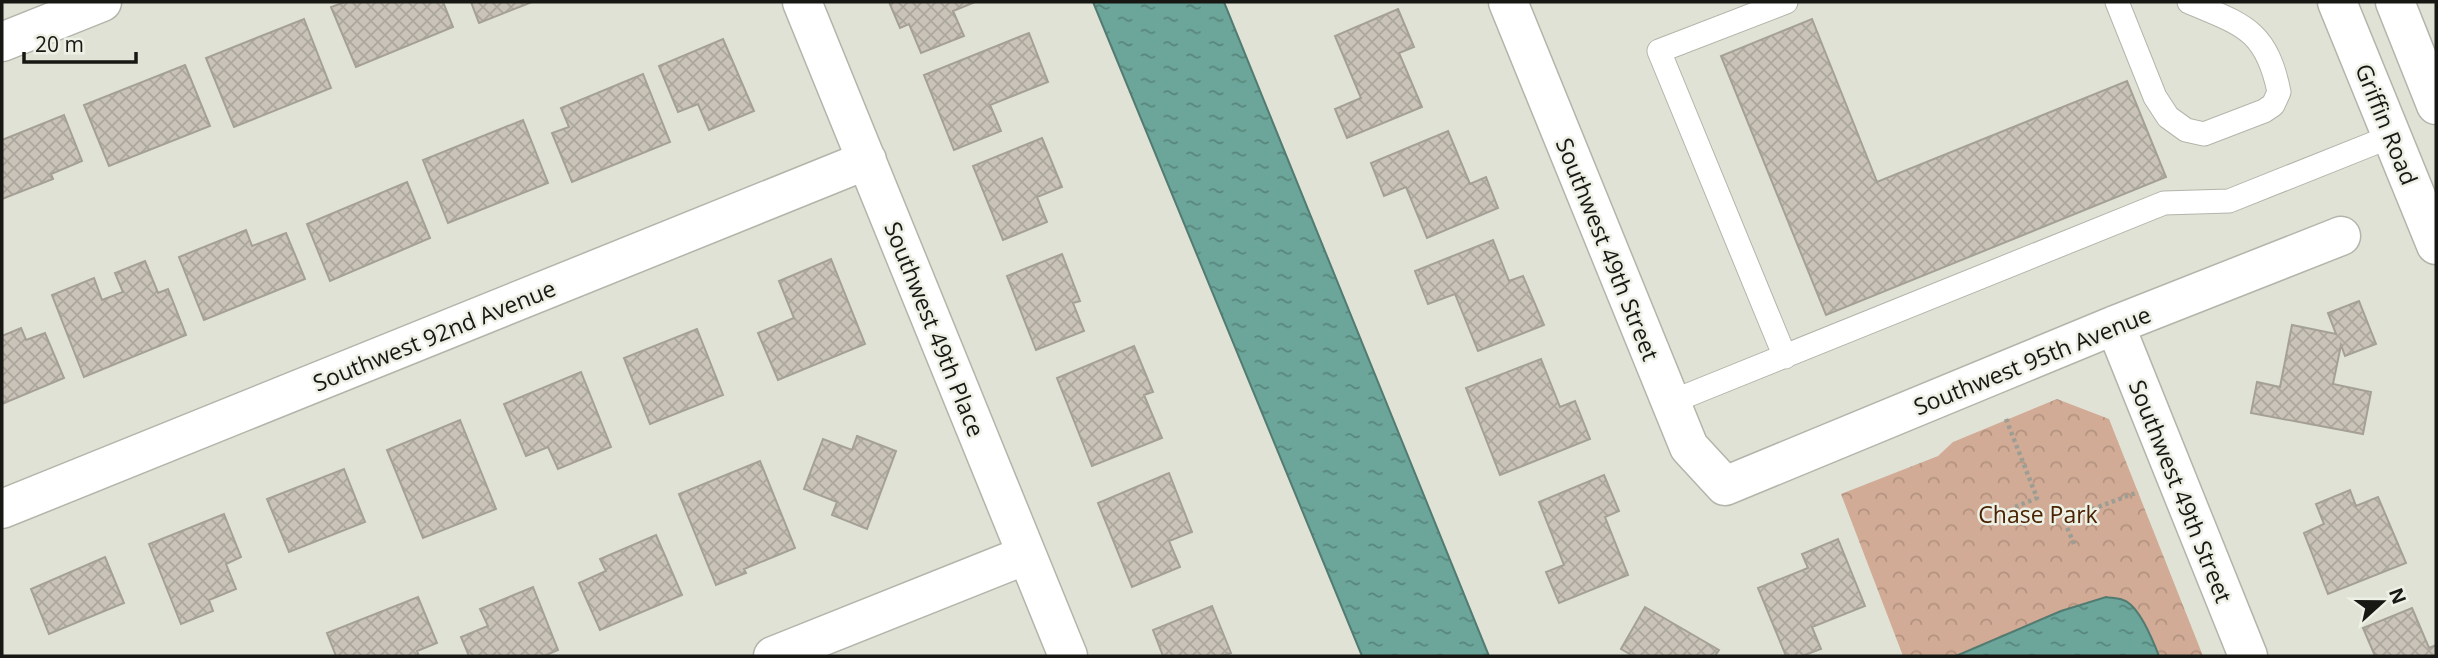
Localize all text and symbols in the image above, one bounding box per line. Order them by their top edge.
scale bar [24,21,136,65]
text: 20 m [35,30,84,58]
street label: Griffin Road [2348,59,2426,189]
street label: Southwest 49th Street [1549,133,1667,365]
street label: Southwest 49th Place [877,217,993,441]
street label: Southwest 92nd Avenue [308,272,560,398]
street label: Southwest 95th Avenue [1909,298,2155,422]
street label: Southwest 49th Street [2122,375,2240,607]
park label: Chase Park [1978,498,2098,530]
north arrow [2347,567,2417,637]
text: N [2383,584,2413,608]

